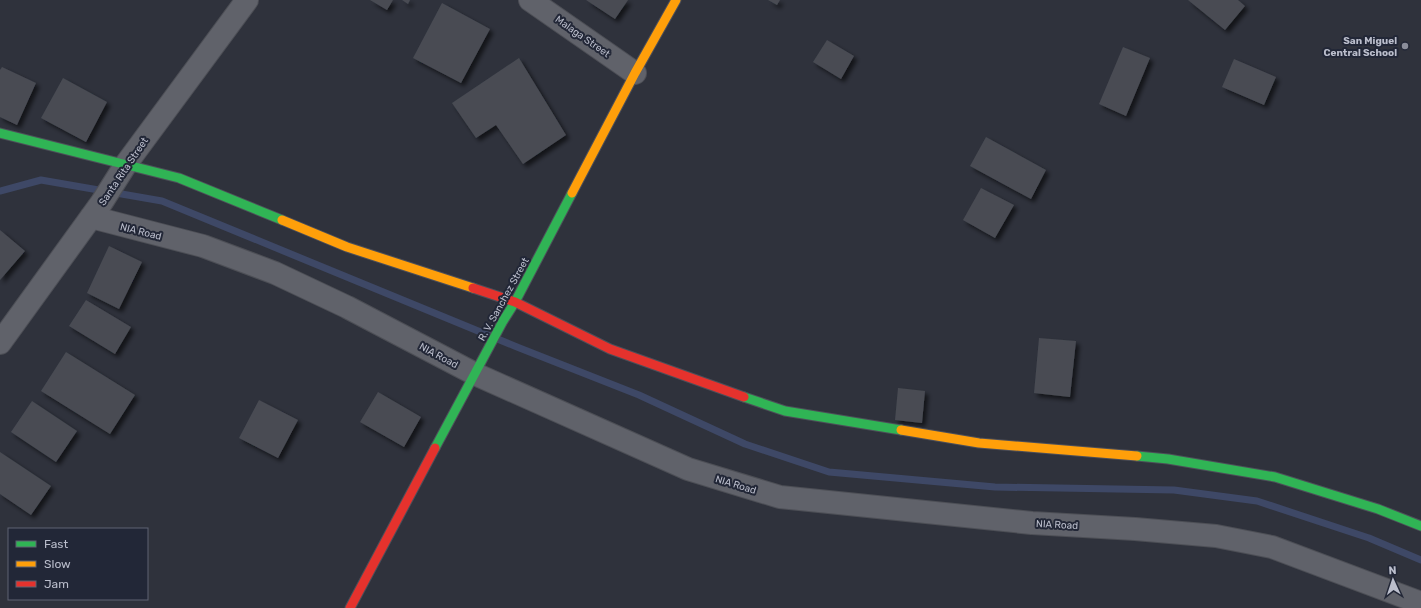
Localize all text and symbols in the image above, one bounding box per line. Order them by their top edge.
street label: Malaga Street [553,13,612,60]
place label: San Miguel Central School [1324,35,1397,59]
marker: San Miguel Central School [1400,41,1410,51]
street label: Santa Rita Street [97,135,151,208]
street label: NIA Road [119,221,163,243]
street label: R. V. Sanchez Street [476,256,532,343]
street label: NIA Road [417,341,460,371]
street label: NIA Road [714,473,758,497]
street label: NIA Road [1036,518,1078,532]
legend [8,528,148,600]
text: Fast [44,537,68,551]
text: Slow [44,557,71,571]
north arrow [1373,560,1413,600]
text: N [1388,564,1397,577]
text: Jam [44,577,69,591]

